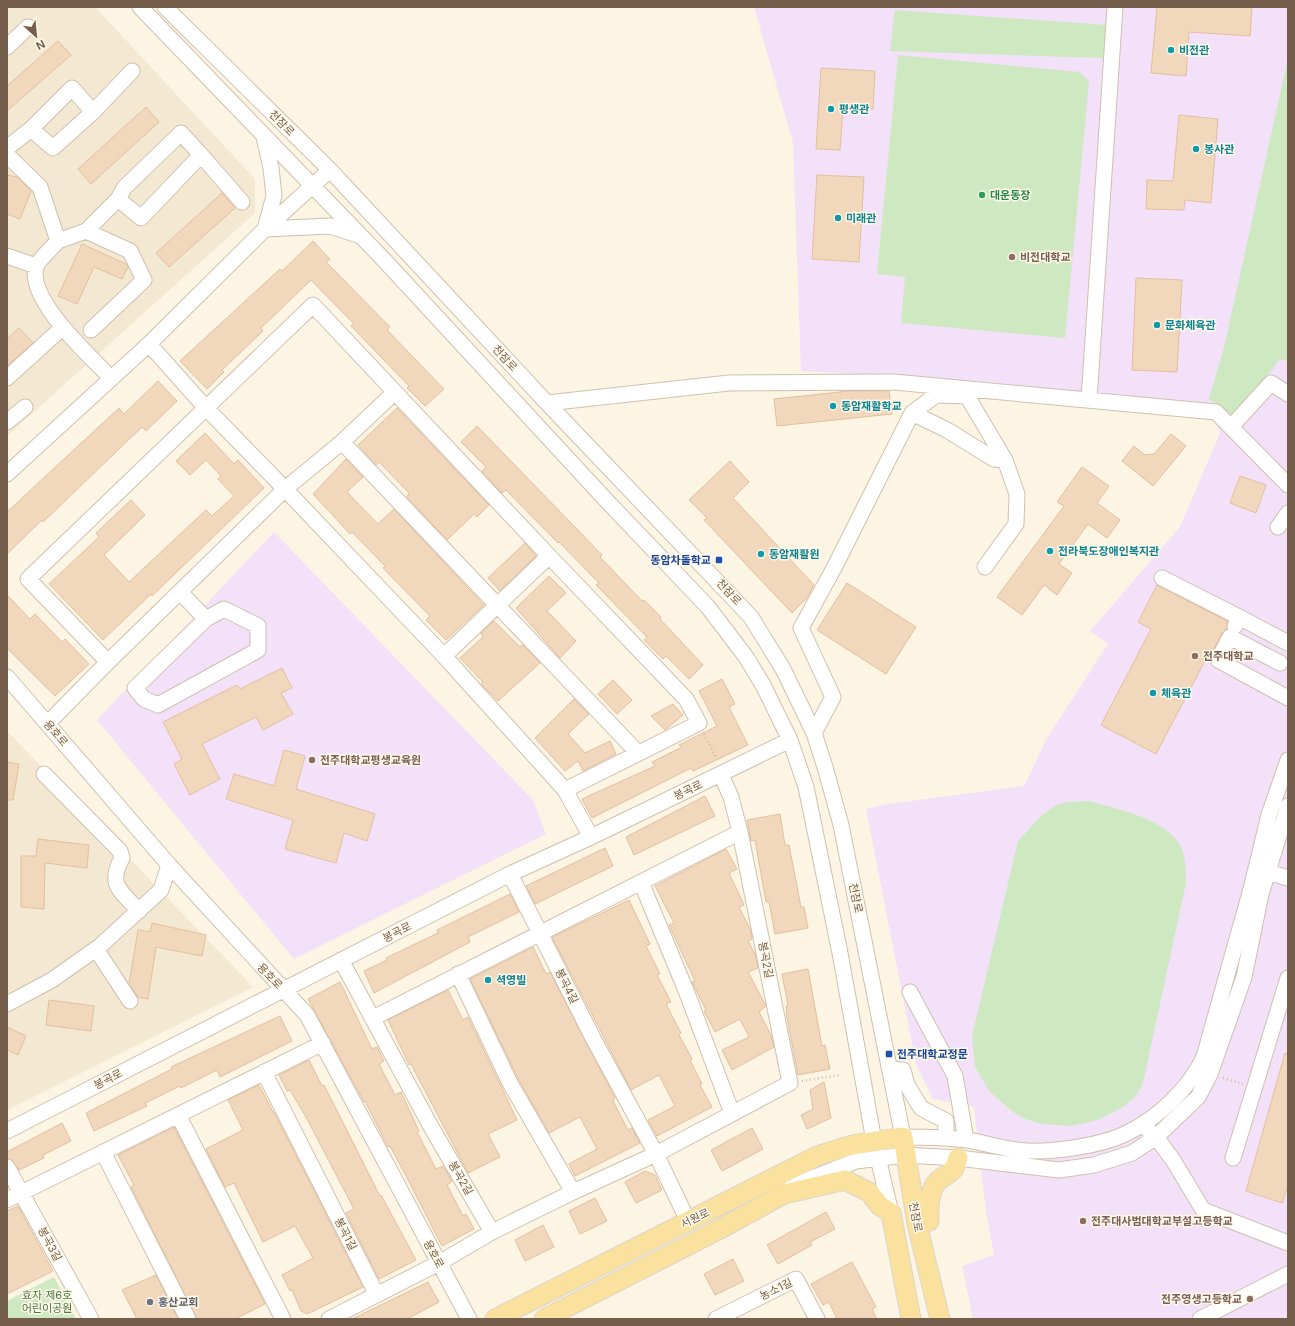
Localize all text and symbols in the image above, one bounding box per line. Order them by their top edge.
north arrow [16,16,56,56]
text: N [34,37,47,53]
place label: 비전관 [1179,43,1209,57]
marker: 비전관 [1166,45,1176,55]
place label: 평생관 [839,102,869,116]
marker: 평생관 [826,104,836,114]
street label: 천잠로 [266,107,298,139]
place label: 봉사관 [1204,142,1234,156]
marker: 봉사관 [1191,144,1201,154]
place label: 대운동장 [990,188,1030,202]
marker: 대운동장 [977,190,987,200]
place label: 미래관 [846,211,876,225]
marker: 미래관 [833,213,843,223]
place label: 비전대학교 [1020,250,1071,264]
marker: 비전대학교 [1007,252,1017,262]
place label: 문화체육관 [1165,318,1216,332]
marker: 문화체육관 [1152,320,1162,330]
street label: 천잠로 [490,342,520,374]
place label: 동암재활학교 [841,399,902,413]
marker: 동암재활학교 [828,401,838,411]
place label: 전라북도장애인복지관 [1058,544,1159,558]
marker: 전라북도장애인복지관 [1045,546,1055,556]
place label: 동암재활원 [769,547,820,561]
marker: 동암재활원 [756,549,766,559]
place label: 동암차돌학교 [650,553,711,567]
marker: 동암차돌학교 [714,555,724,565]
street label: 천잠로 [714,576,744,608]
place label: 전주대학교 [1203,649,1254,663]
marker: 전주대학교 [1190,651,1200,661]
place label: 체육관 [1161,686,1191,700]
marker: 체육관 [1148,688,1158,698]
street label: 용호로 [41,717,71,749]
place label: 전주대학교평생교육원 [320,753,421,767]
marker: 전주대학교평생교육원 [307,755,317,765]
street label: 봉곡로 [671,777,705,803]
street label: 천잠로 [846,882,866,914]
street label: 봉곡로 [380,919,414,945]
street label: 봉곡2길 [756,940,776,980]
street label: 용호로 [254,960,286,992]
street label: 봉곡4길 [552,966,582,1006]
place label: 셕영빌 [496,973,526,987]
marker: 셕영빌 [483,975,493,985]
place label: 전주대학교정문 [897,1047,968,1061]
marker: 전주대학교정문 [884,1049,894,1059]
street label: 봉곡로 [91,1066,125,1092]
street label: 봉곡2길 [446,1158,476,1198]
street label: 천잠로 [906,1201,926,1233]
street label: 서원로 [678,1205,712,1231]
place label: 전주대사범대학교부설고등학교 [1091,1214,1233,1228]
street label: 봉곡1길 [332,1215,360,1253]
marker: 전주대사범대학교부설고등학교 [1078,1216,1088,1226]
street label: 봉곡3길 [35,1224,65,1264]
street label: 용호로 [421,1237,447,1271]
street label: 농소1길 [757,1275,795,1303]
park label: 효자 제6호 어린이공원 [22,1288,72,1315]
place label: 전주영생고등학교 [1161,1292,1242,1306]
marker: 전주영생고등학교 [1245,1294,1255,1304]
place label: 홍산교회 [158,1295,198,1309]
marker: 홍산교회 [145,1297,155,1307]

